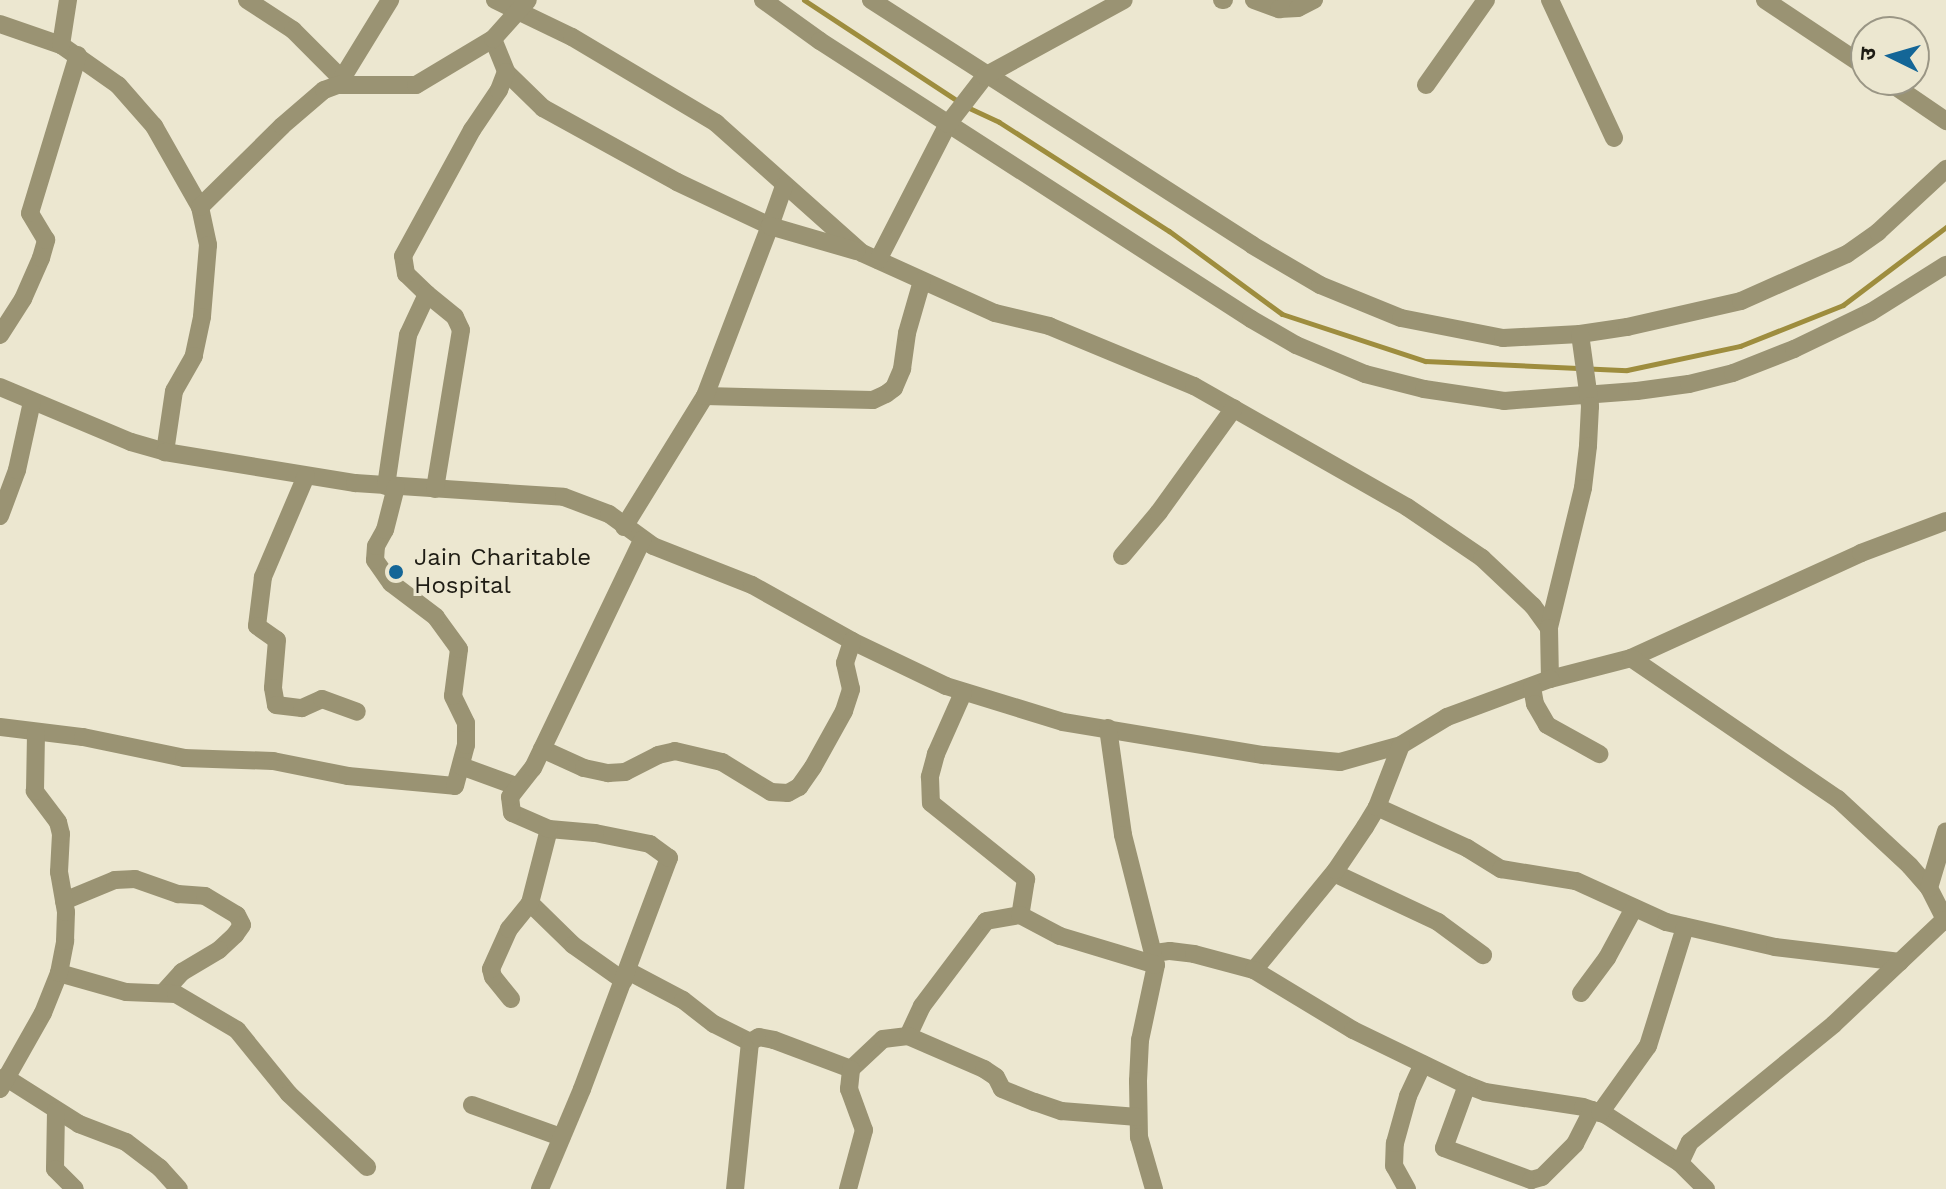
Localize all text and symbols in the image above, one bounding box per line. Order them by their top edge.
north arrow [1850,16,1930,96]
text: उ [1855,47,1881,62]
place label: Jain Charitable Hospital [414,544,591,600]
marker: Jain Charitable Hospital [385,561,407,583]

